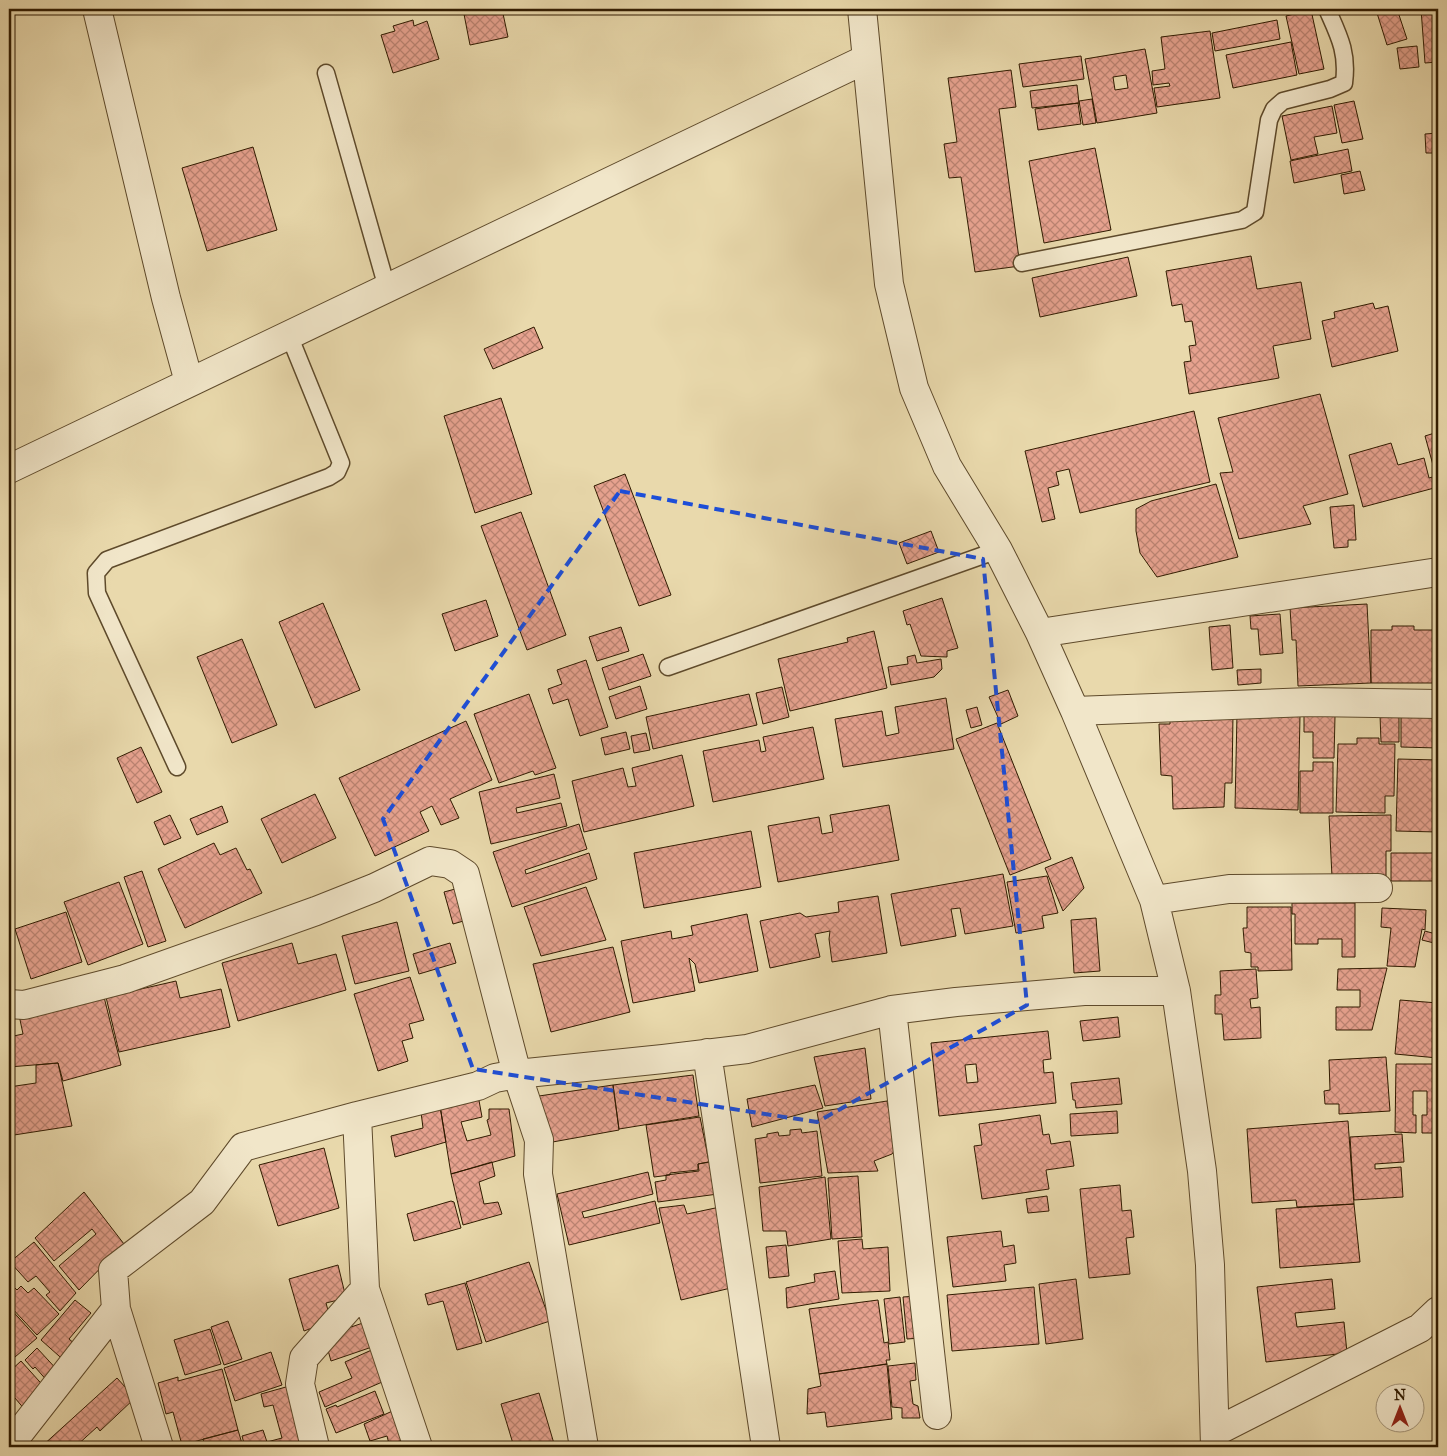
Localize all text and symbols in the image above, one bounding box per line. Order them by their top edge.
north arrow [1374,1384,1424,1434]
text: N [1394,1387,1406,1404]

